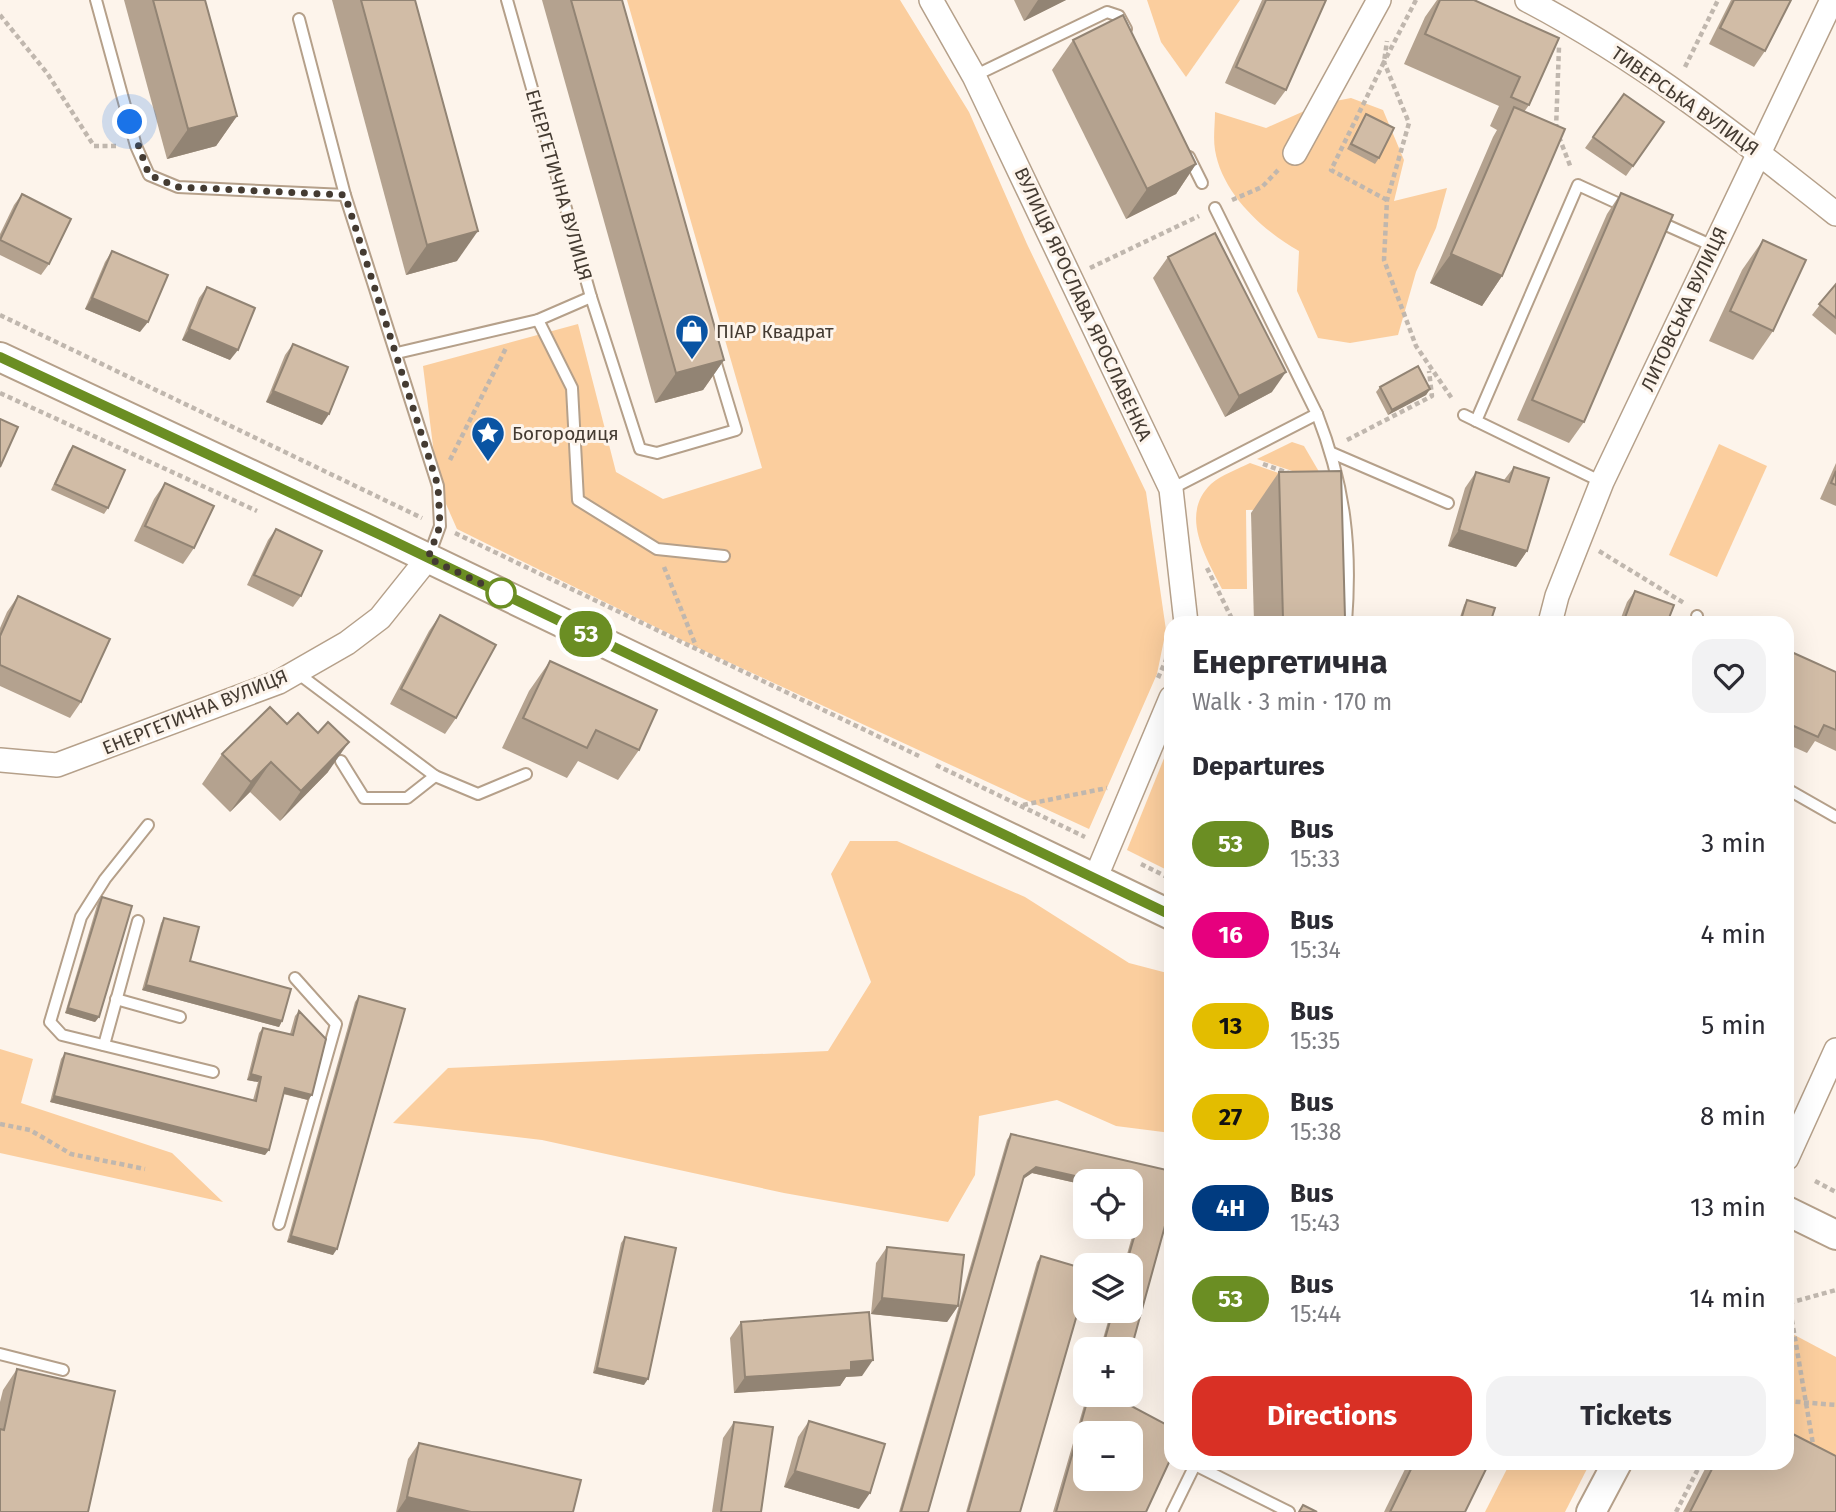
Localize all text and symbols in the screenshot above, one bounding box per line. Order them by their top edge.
street label: ТИВЕРСЬКА ВУЛИЦЯ [1607,41,1763,161]
street label: ЕНЕРГЕТИЧНА ВУЛИЦЯ [521,87,597,283]
your location [112,104,147,139]
street label: ВУЛИЦЯ ЯРОСЛАВА ЯРОСЛАВЕНКА [1009,164,1157,445]
street label: ЛИТОВСЬКА ВУЛИЦЯ [1636,223,1732,395]
shop icon: ПІАР Квадрат [673,312,711,361]
place label: ПІАР Квадрат [716,320,834,343]
place icon: Богородиця [469,414,507,463]
place label: Богородиця [512,422,619,445]
unlabelled marker [486,578,516,608]
line badge: 53 [554,611,618,657]
text: 53 [573,620,599,648]
button: heart [1692,639,1766,713]
text: Енергетична [1192,642,1388,682]
street label: ЕНЕРГЕТИЧНА ВУЛИЦЯ [99,664,291,760]
text: Walk · 3 min · 170 m [1192,688,1392,716]
text: Departures [1192,751,1325,782]
text: Bus [1290,814,1333,845]
text: 3 min [1701,828,1766,859]
text: 53 [1218,830,1243,858]
text: 15:33 [1290,845,1340,873]
text: Bus [1290,905,1333,936]
text: 4 min [1700,919,1766,950]
text: 16 [1218,921,1243,949]
text: 15:34 [1290,936,1341,964]
text: Bus [1290,996,1333,1027]
text: 5 min [1701,1010,1766,1041]
text: 13 [1219,1012,1242,1040]
text: 15:35 [1290,1027,1340,1055]
text: Bus [1290,1087,1333,1118]
text: 8 min [1700,1101,1766,1132]
text: 27 [1219,1103,1242,1131]
text: 15:38 [1290,1118,1341,1146]
map controls [1073,1169,1143,1491]
button: locate [1073,1169,1143,1239]
text: Bus [1290,1178,1333,1209]
text: 13 min [1690,1192,1766,1223]
text: 4Н [1216,1194,1245,1222]
text: 15:43 [1290,1209,1340,1237]
button: layers [1073,1253,1143,1323]
text: Bus [1290,1269,1333,1300]
text: 14 min [1689,1283,1766,1314]
text: 53 [1218,1285,1243,1313]
text: 15:44 [1290,1300,1341,1328]
button: + [1073,1337,1143,1407]
button: Directions [1192,1376,1472,1456]
button: Tickets [1486,1376,1766,1456]
button: − [1073,1421,1143,1491]

